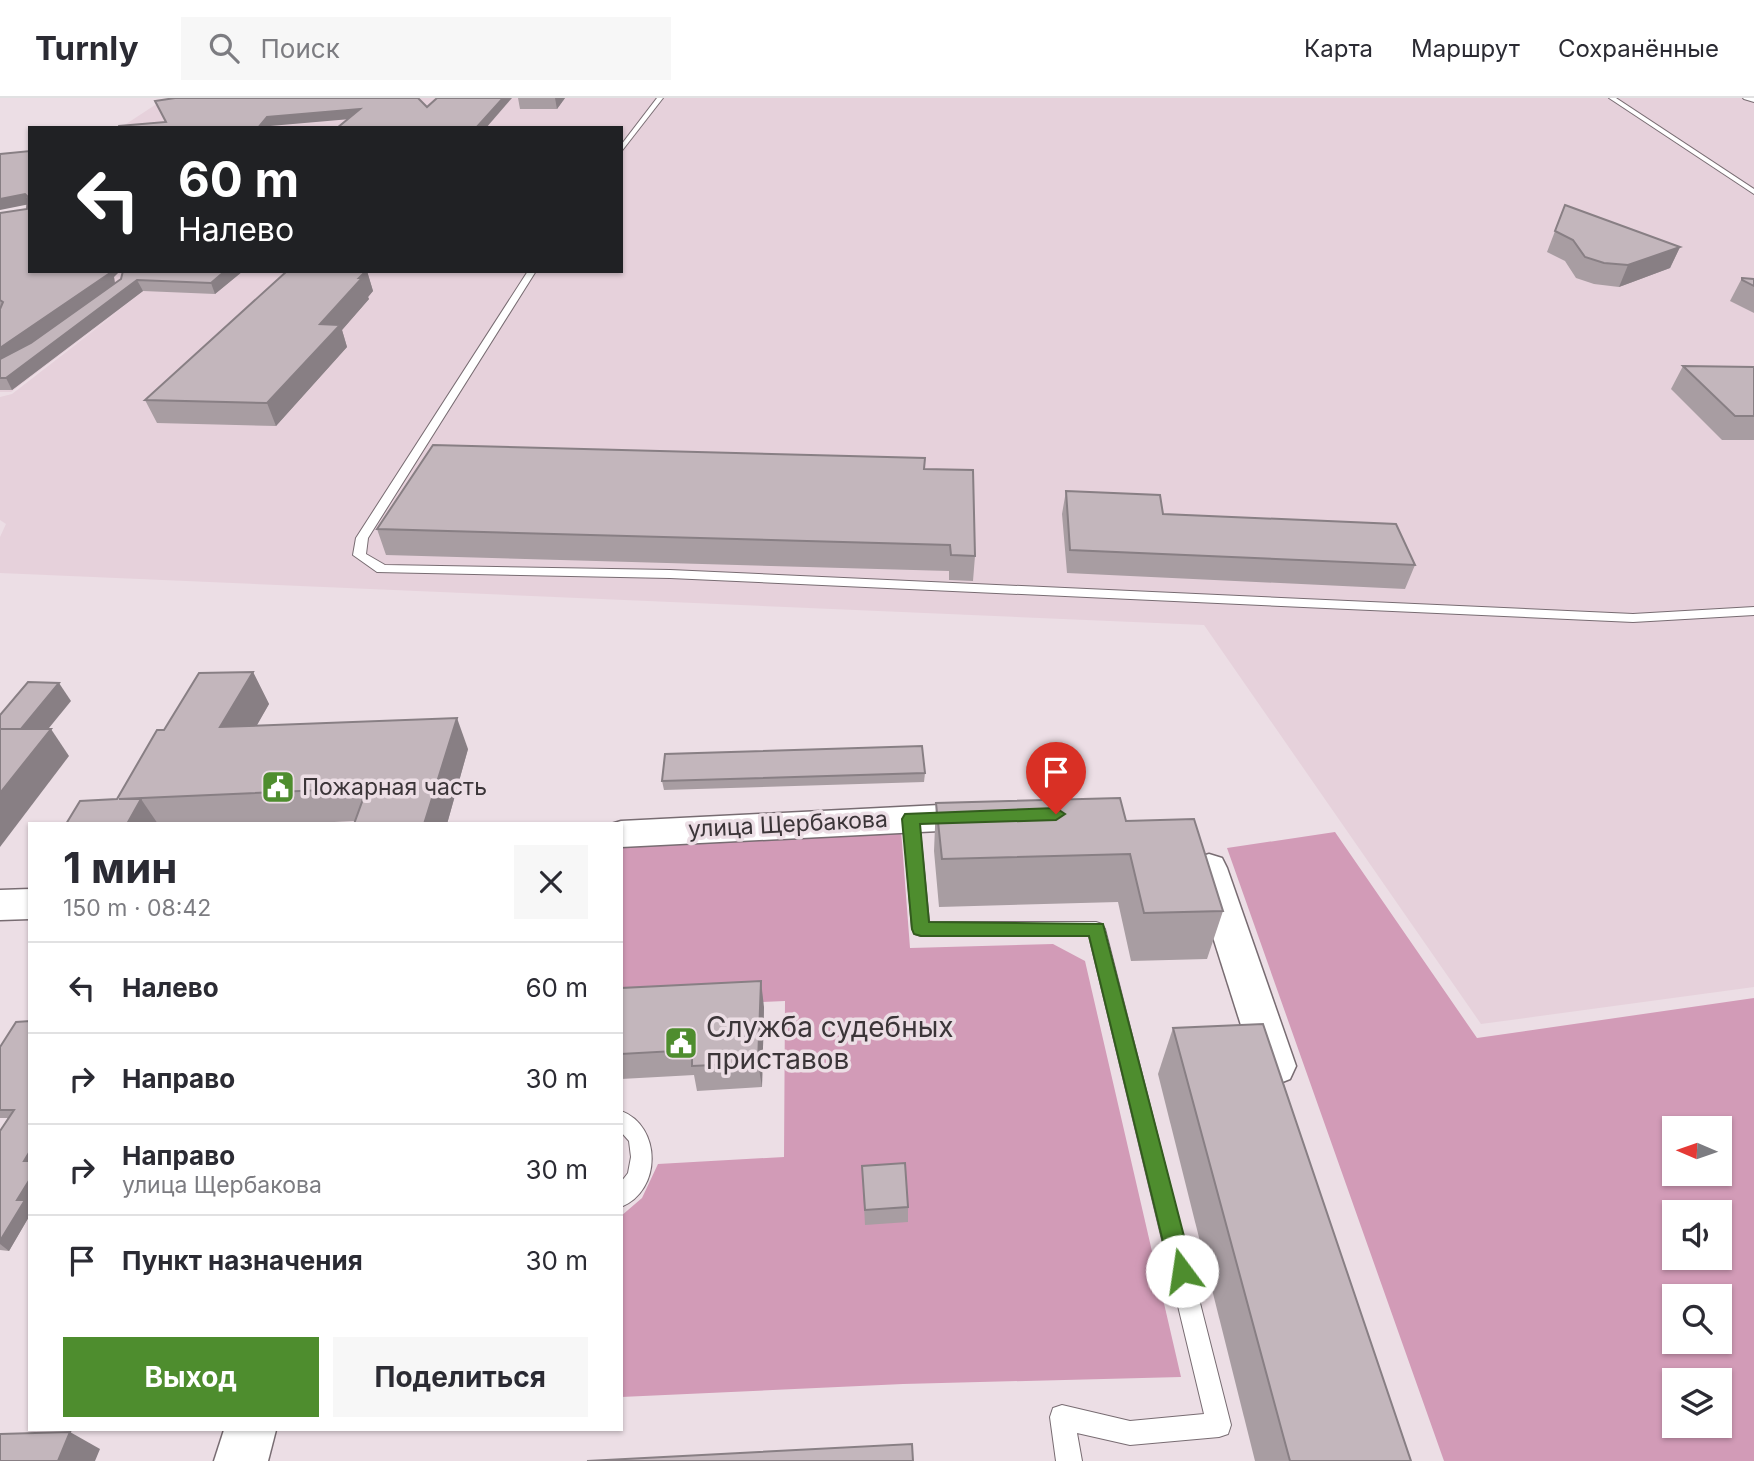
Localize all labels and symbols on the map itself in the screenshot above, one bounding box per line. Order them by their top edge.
pin [1026,742,1086,814]
public building icon: Пожарная часть [259,768,297,806]
place label: Пожарная часть [302,773,487,801]
street label: улица Щербакова [687,805,889,843]
place label: Служба судебных приставов [706,1010,954,1076]
public building icon: Служба судебных приставов [662,1024,700,1062]
north arrow [1662,1116,1732,1186]
position arrow [1145,1234,1219,1308]

